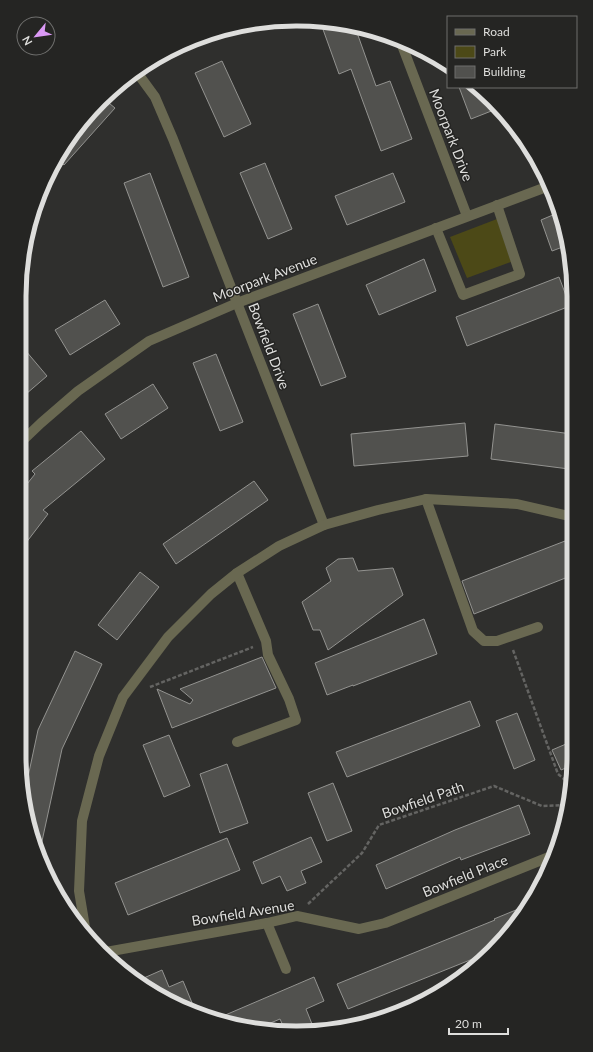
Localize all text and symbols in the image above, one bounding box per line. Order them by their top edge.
north arrow [16,16,56,56]
legend [447,16,577,88]
text: Road [483,24,510,39]
text: N [19,34,35,48]
text: Park [483,44,507,59]
text: Building [483,64,526,79]
street label: Moorpark Drive [426,86,477,183]
street label: Moorpark Avenue [210,250,319,305]
street label: Bowfield Drive [245,300,294,391]
street label: Bowfield Path [380,778,466,822]
street label: Bowfield Place [420,851,510,900]
street label: Bowfield Avenue [190,896,296,929]
scale bar [449,1010,508,1036]
text: 20 m [455,1016,482,1031]

